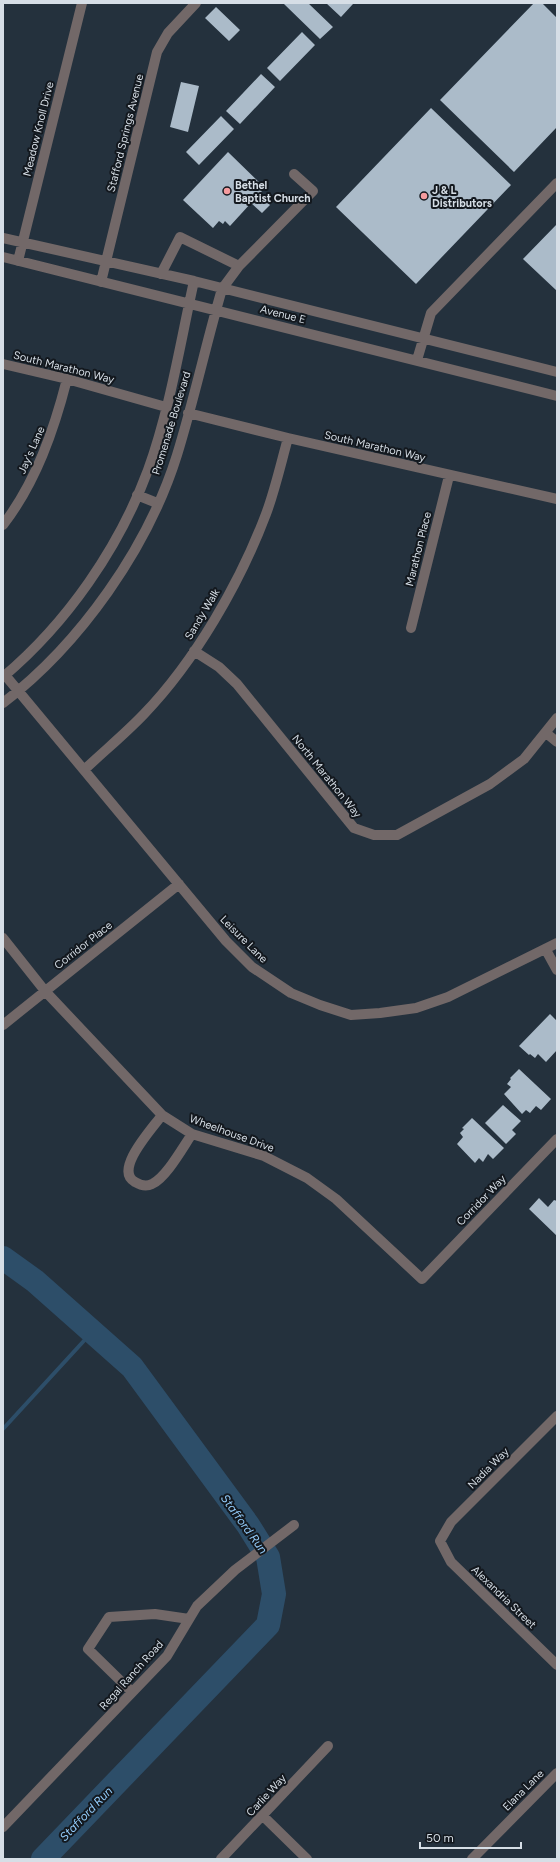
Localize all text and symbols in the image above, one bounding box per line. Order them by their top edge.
street label: Stafford Springs Avenue [105,73,146,193]
street label: Meadow Knoll Drive [20,80,57,178]
place label: Bethel Baptist Church [235,179,311,205]
place label: J & L Distributors [432,184,492,210]
marker: Bethel Baptist Church [222,186,232,196]
marker: J & L Distributors [419,191,429,201]
street label: Avenue E [259,303,307,326]
street label: South Marathon Way [12,349,116,386]
street label: Promenade Boulevard [150,370,193,476]
street label: Jay's Lane [15,424,48,476]
street label: South Marathon Way [323,429,427,465]
street label: Marathon Place [403,511,434,588]
street label: Sandy Walk [182,586,223,642]
street label: North Marathon Way [289,732,364,821]
street label: Leisure Lane [217,913,270,966]
street label: Corridor Place [52,919,115,972]
street label: Wheelhouse Drive [188,1112,276,1155]
street label: Corridor Way [454,1172,509,1228]
street label: Nadia Way [465,1445,512,1492]
water label: Stafford Run [218,1492,270,1557]
street label: Alexandria Street [469,1563,539,1631]
street label: Regal Ranch Road [97,1638,166,1713]
street label: Elana Lane [500,1767,547,1814]
street label: Carlie Way [244,1772,289,1819]
water label: Stafford Run [57,1784,115,1844]
scale bar [420,1824,521,1850]
text: 50 m [426,1831,454,1845]

